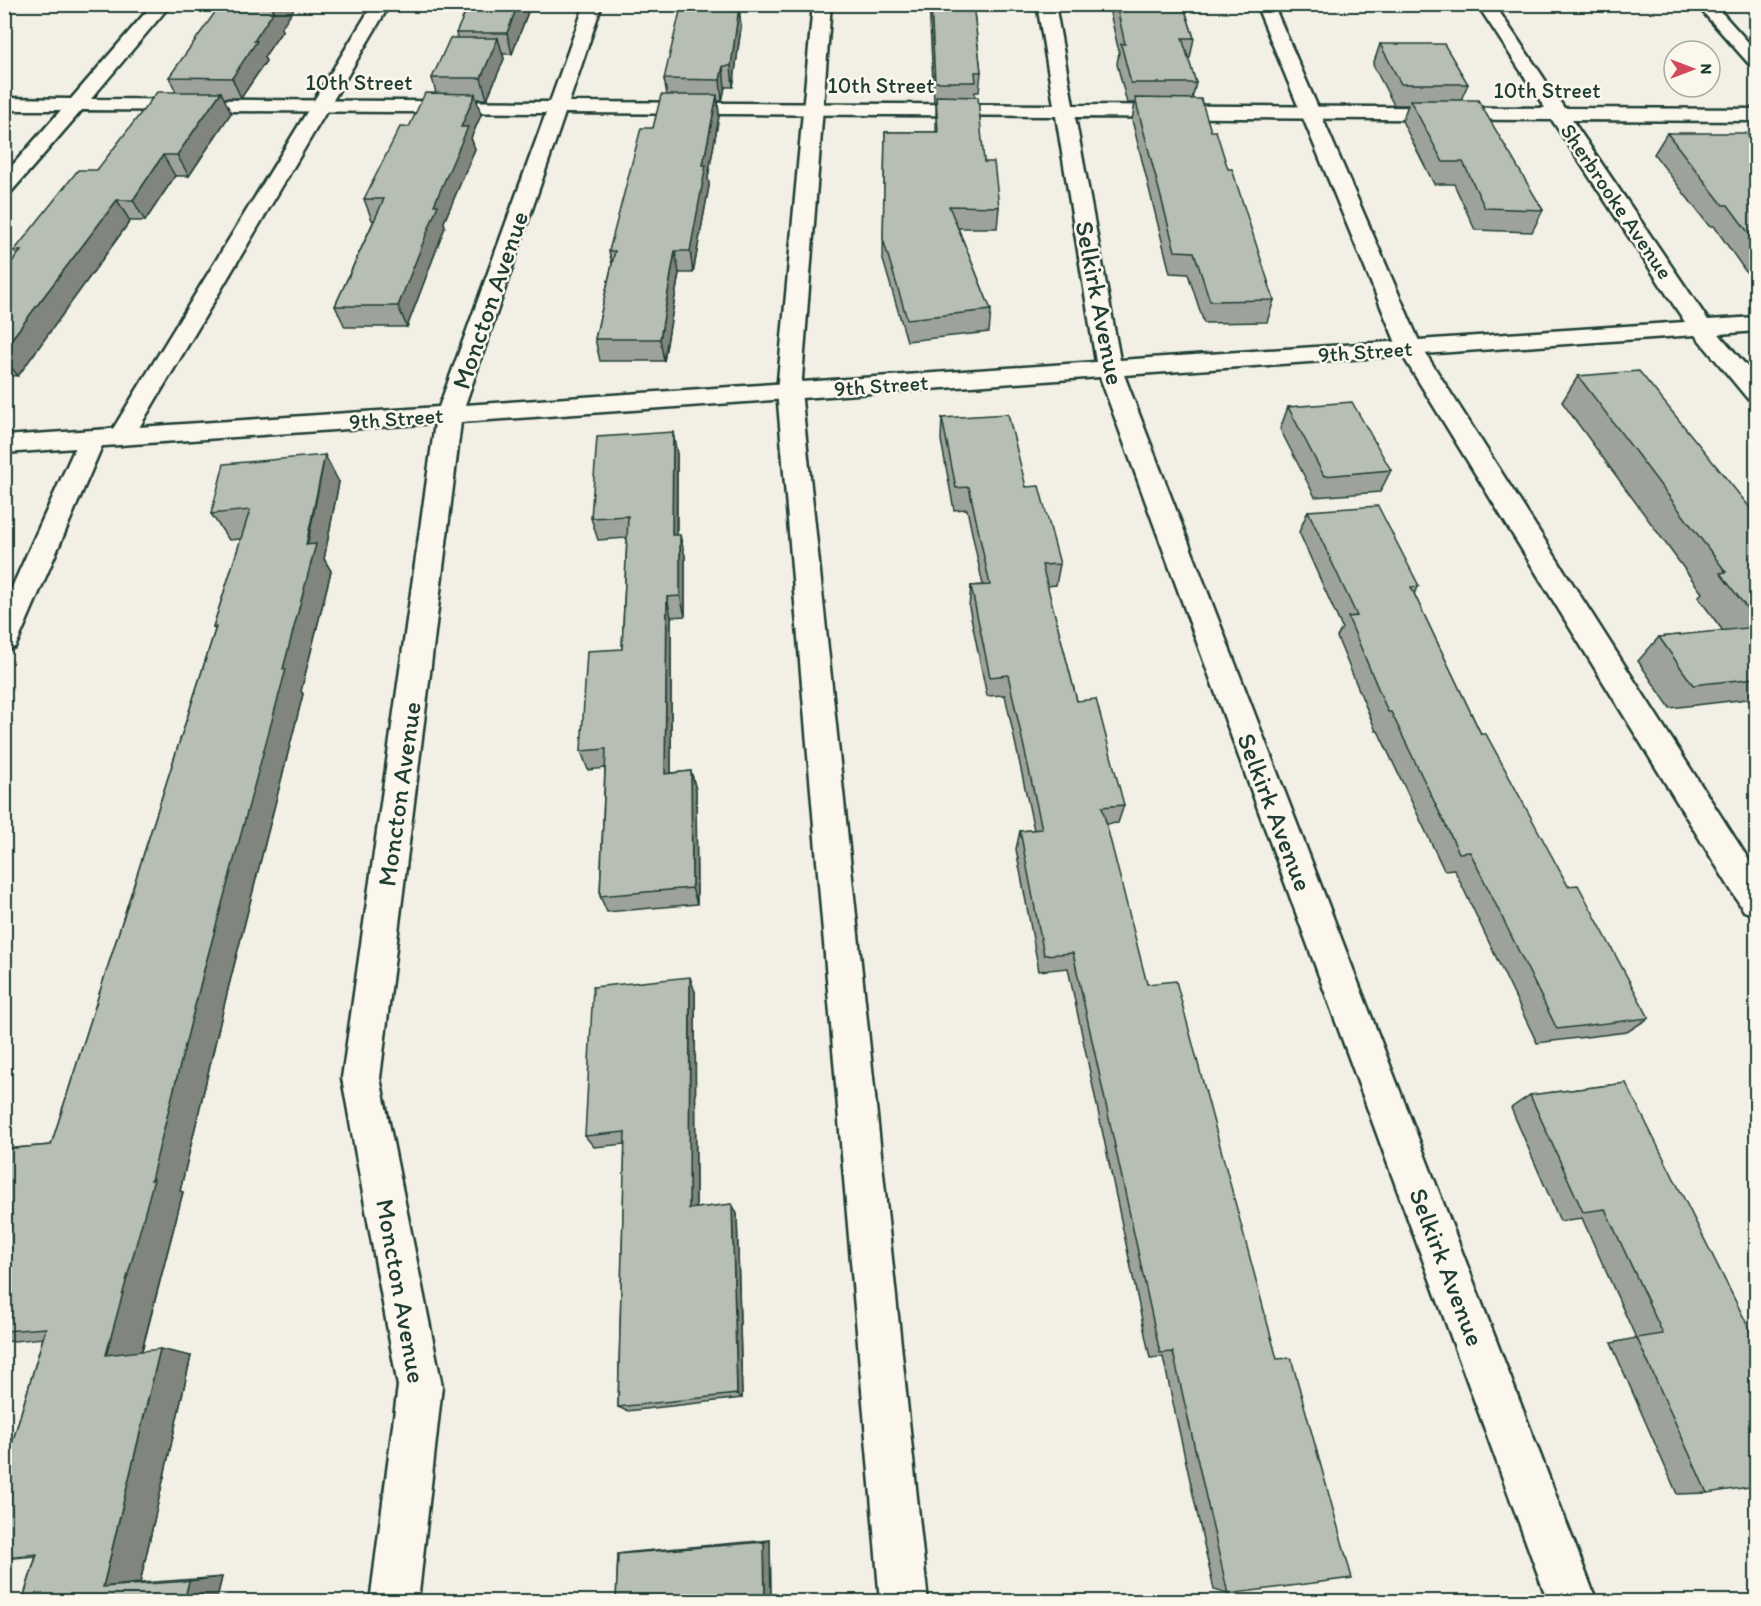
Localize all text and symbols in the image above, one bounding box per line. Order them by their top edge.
north arrow [1662,39,1722,99]
text: N [1697,64,1716,74]
street label: 10th Street [306,69,412,96]
street label: 10th Street [828,72,934,99]
street label: 10th Street [1494,77,1600,104]
street label: Sherbrooke Avenue [1554,118,1679,284]
street label: Moncton Avenue [445,207,535,393]
street label: Selkirk Avenue [1068,218,1132,388]
street label: 9th Street [1317,335,1413,368]
street label: 9th Street [833,369,929,402]
street label: 9th Street [348,402,444,435]
street label: Moncton Avenue [370,699,428,889]
street label: Selkirk Avenue [1230,729,1320,895]
street label: Selkirk Avenue [1402,1184,1492,1350]
street label: Moncton Avenue [369,1196,433,1386]

